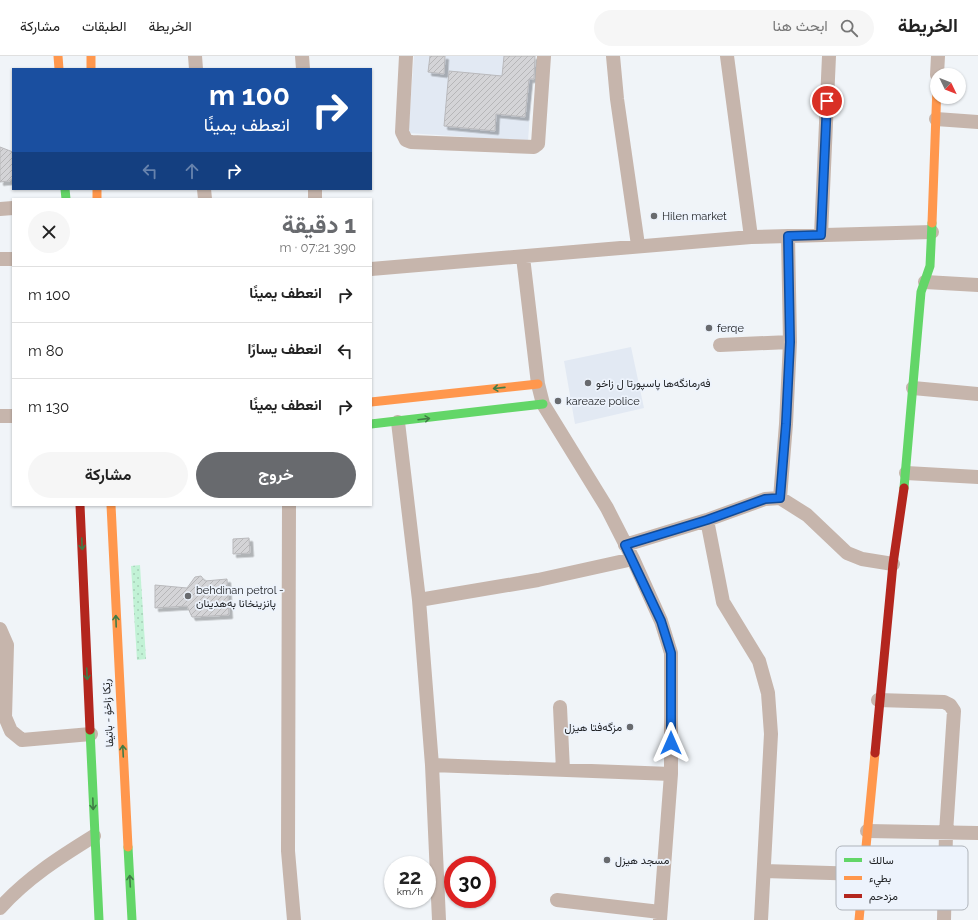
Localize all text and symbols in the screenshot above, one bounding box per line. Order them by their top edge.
search box [594,10,874,46]
text: الخريطة [898,14,958,36]
text: ابحث هنا [773,17,828,35]
icon: search [838,17,860,39]
text: مشاركة [20,18,60,34]
text: الطبقات [82,18,126,34]
text: الخريطة [148,18,192,34]
north arrow [930,68,966,104]
map controls [930,68,966,104]
text: 100 m [209,79,290,112]
icon: right [304,84,356,136]
pin [810,84,844,118]
icon: arrive [816,90,838,112]
text: انعطف يمينًا [204,114,290,135]
icon: left [139,160,161,182]
icon: ahead [181,160,203,182]
icon: right [223,160,245,182]
text: 1 دقيقة [282,210,356,239]
place label: Hilen market [662,210,727,223]
button: close [28,211,70,253]
marker: Hilen market [649,211,659,221]
text: 390 m · 07:21 [280,240,356,255]
text: انعطف يمينًا [249,284,322,302]
icon: right [334,284,356,306]
text: 100 m [28,286,70,304]
place label: ferqe [717,322,744,335]
marker: ferqe [704,323,714,333]
text: انعطف يسارًا [247,340,322,358]
icon: left [334,340,356,362]
text: 80 m [28,342,64,360]
place label: فەرمانگەها پاسپورتا ل زاخو [596,377,711,391]
marker: فەرمانگەها پاسپورتا ل زاخو [583,378,593,388]
one-way arrow [493,385,506,392]
place label: kareaze police [566,395,640,408]
text: انعطف يمينًا [249,396,322,414]
icon: right [334,396,356,418]
marker: kareaze police [553,396,563,406]
text: 130 m [28,398,69,416]
one-way arrow [417,415,430,422]
button: مشاركة [28,452,188,498]
button: خروج [196,452,356,498]
one-way arrow [78,537,85,550]
place label: behdinan petrol - پانزینخانا بەهدینان [196,584,284,611]
marker: behdinan petrol - پانزینخانا بەهدینان [183,591,193,601]
one-way arrow [112,615,120,628]
one-way arrow [84,667,91,680]
street label: رێکا زاخۆ - باتیفا [100,678,116,748]
place label: مزگەفتا هیزل [564,721,622,734]
marker: مزگەفتا هیزل [625,722,635,732]
position arrow [650,722,692,764]
one-way arrow [119,745,126,758]
one-way arrow [89,797,97,810]
legend [836,846,968,910]
place label: مسجد هيزل [615,854,669,867]
text: سالك [869,854,894,867]
marker: مسجد هيزل [602,855,612,865]
speed limit sign: 30 [444,856,496,908]
text: 22 [399,865,421,889]
text: بطيء [869,872,891,888]
one-way arrow [126,875,133,888]
text: km/h [397,886,423,897]
text: مزدحم [869,890,898,904]

